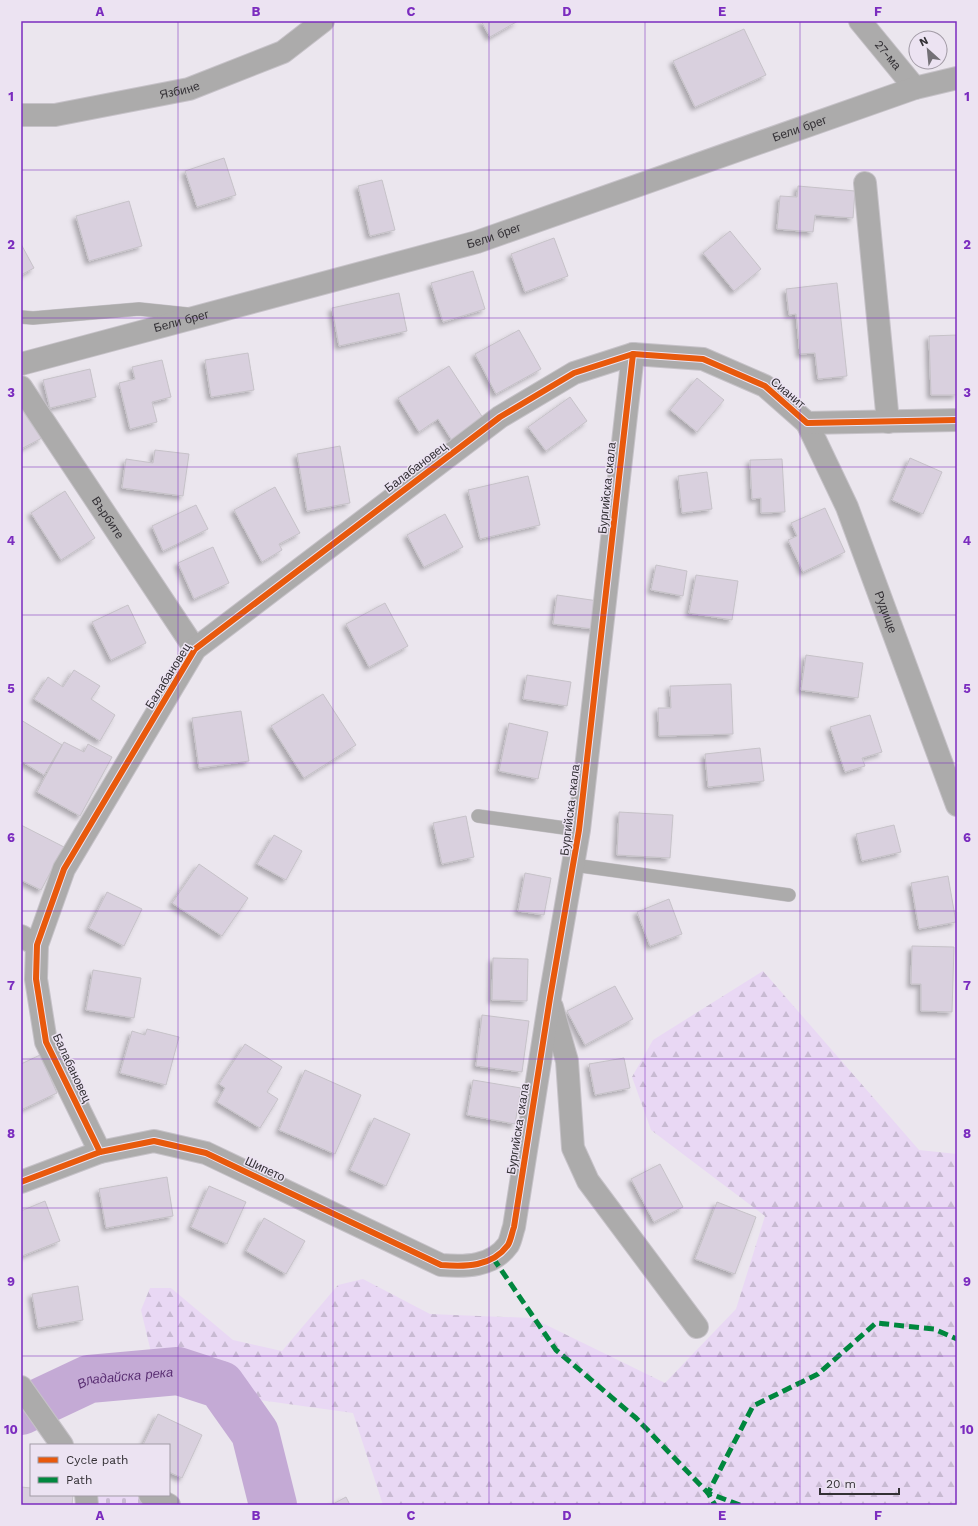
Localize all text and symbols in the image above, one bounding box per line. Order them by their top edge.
text: A [96,4,105,19]
text: B [252,4,261,19]
text: C [407,4,416,19]
text: D [562,4,572,19]
text: E [718,4,726,19]
text: F [874,4,882,19]
north arrow [908,30,948,70]
text: N [917,34,930,49]
street label: 27-ма [872,37,904,73]
street label: Язбине [158,78,202,102]
text: 1 [8,89,14,104]
text: 1 [964,89,970,104]
street label: Бели брег [771,112,829,145]
street label: Бели брег [465,220,524,251]
text: 2 [7,237,15,252]
text: 2 [963,237,971,252]
street label: Бели брег [152,307,211,335]
street label: Сианит [768,375,809,412]
text: 3 [7,385,15,400]
text: 3 [963,385,971,400]
street label: Балабановец [382,439,450,495]
street label: Бургийска скала [595,441,619,535]
street label: Върбите [89,494,127,542]
text: 4 [7,533,16,548]
text: 4 [963,533,972,548]
street label: Рудище [872,589,900,635]
street label: Балабановец [142,641,194,711]
text: 5 [7,681,15,696]
text: 5 [963,681,971,696]
street label: Бургийска скала [557,763,583,857]
text: 6 [7,830,15,845]
text: 6 [963,830,971,845]
text: 7 [7,978,15,993]
text: 7 [963,978,971,993]
street label: Балабановец [50,1031,94,1105]
street label: Бургийска скала [504,1082,532,1176]
text: 8 [7,1126,15,1141]
text: 8 [963,1126,971,1141]
street label: Шипето [243,1154,288,1184]
text: 9 [7,1274,15,1289]
text: 9 [963,1274,971,1289]
water label: Владайска река [75,1364,174,1392]
text: 10 [4,1422,18,1437]
text: 10 [960,1422,974,1437]
legend [30,1444,170,1496]
text: Cycle path [66,1453,128,1467]
scale bar [820,1470,899,1496]
text: Path [66,1473,92,1487]
text: 20 m [826,1477,856,1491]
text: A [96,1508,105,1523]
text: B [252,1508,261,1523]
text: C [407,1508,416,1523]
text: D [562,1508,572,1523]
text: E [718,1508,726,1523]
text: F [874,1508,882,1523]

